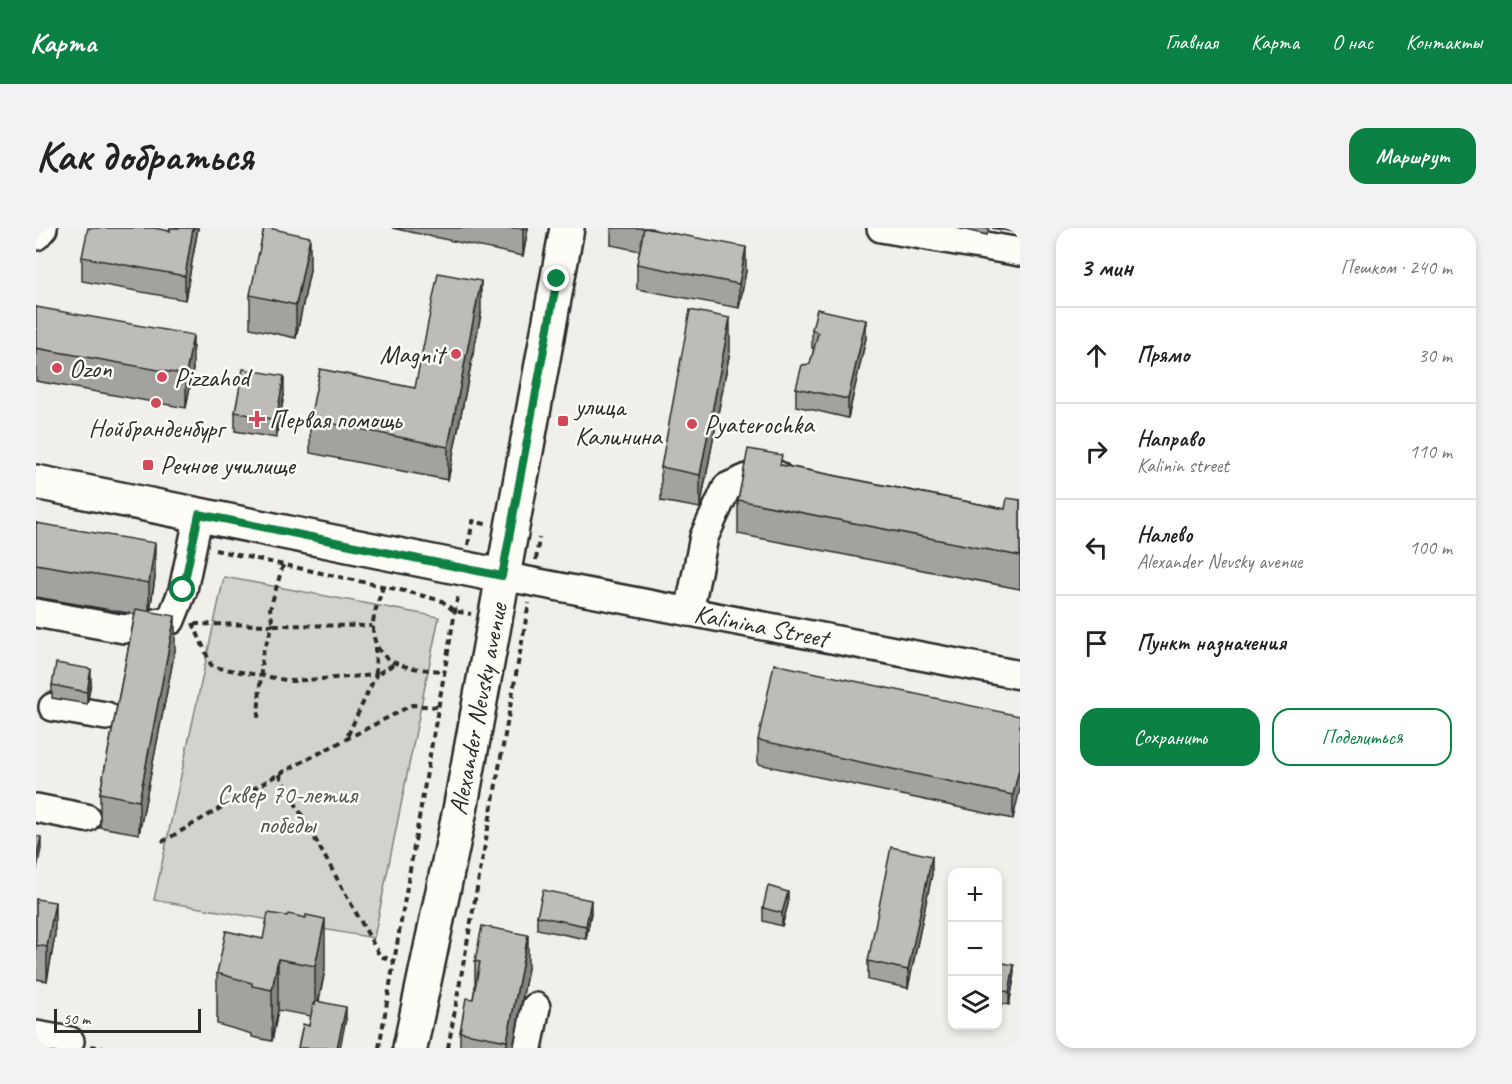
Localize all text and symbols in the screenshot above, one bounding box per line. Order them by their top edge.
text: Карта [30,25,97,60]
text: Главная [1165,29,1218,55]
text: Карта [1251,29,1299,55]
text: О нас [1332,29,1373,55]
text: Контакты [1406,29,1482,55]
button: Маршрут [1349,128,1476,184]
text: Как добраться [36,130,253,183]
text: 3 мин [1080,251,1133,284]
text: Пешком · 240 m [1340,255,1452,280]
route end [543,265,569,291]
place label: Magnit [380,338,447,371]
icon: ahead [1080,339,1113,372]
text: Прямо [1137,341,1189,369]
text: 30 m [1418,343,1452,368]
marker: Magnit [449,347,463,361]
place label: Ozon [69,352,112,385]
marker: Ozon [50,361,64,375]
place label: Pizzahod [174,361,253,394]
marker: Pizzahod [155,370,169,384]
place label: улица Калинина [573,390,663,453]
marker: Нойбранденбург [149,396,163,410]
place label: Первая помощь [269,403,403,436]
place label: Pyaterochka [704,408,815,441]
place label: Нойбранденбург [88,412,227,445]
marker: Первая помощь [250,412,264,426]
marker: улица Калинина [556,414,570,428]
marker: Pyaterochka [685,417,699,431]
text: Направо [1137,425,1204,453]
icon: right [1080,435,1113,468]
text: 110 m [1409,439,1452,464]
place label: Речное училище [160,449,297,482]
text: Kalinin street [1137,453,1229,478]
marker: Речное училище [141,458,155,472]
text: Налево [1137,521,1193,549]
icon: left [1080,531,1113,564]
text: 100 m [1409,535,1452,560]
text: Alexander Nevsky avenue [1137,549,1302,574]
route start [169,576,195,602]
street label: Kalinina Street [692,597,834,656]
street label: Alexander Nevsky avenue [441,599,515,818]
icon: arrive [1080,627,1113,660]
text: Пункт назначения [1137,629,1286,657]
button: Сохранить [1080,708,1260,766]
button: Поделиться [1272,708,1452,766]
park label: Сквер 70-летия победы [217,778,359,841]
map controls [948,868,1002,1030]
button: + [948,868,1002,922]
button: − [948,922,1002,976]
button: layers [948,976,1002,1030]
scale bar [54,1006,201,1034]
text: 50 m [63,1009,90,1029]

